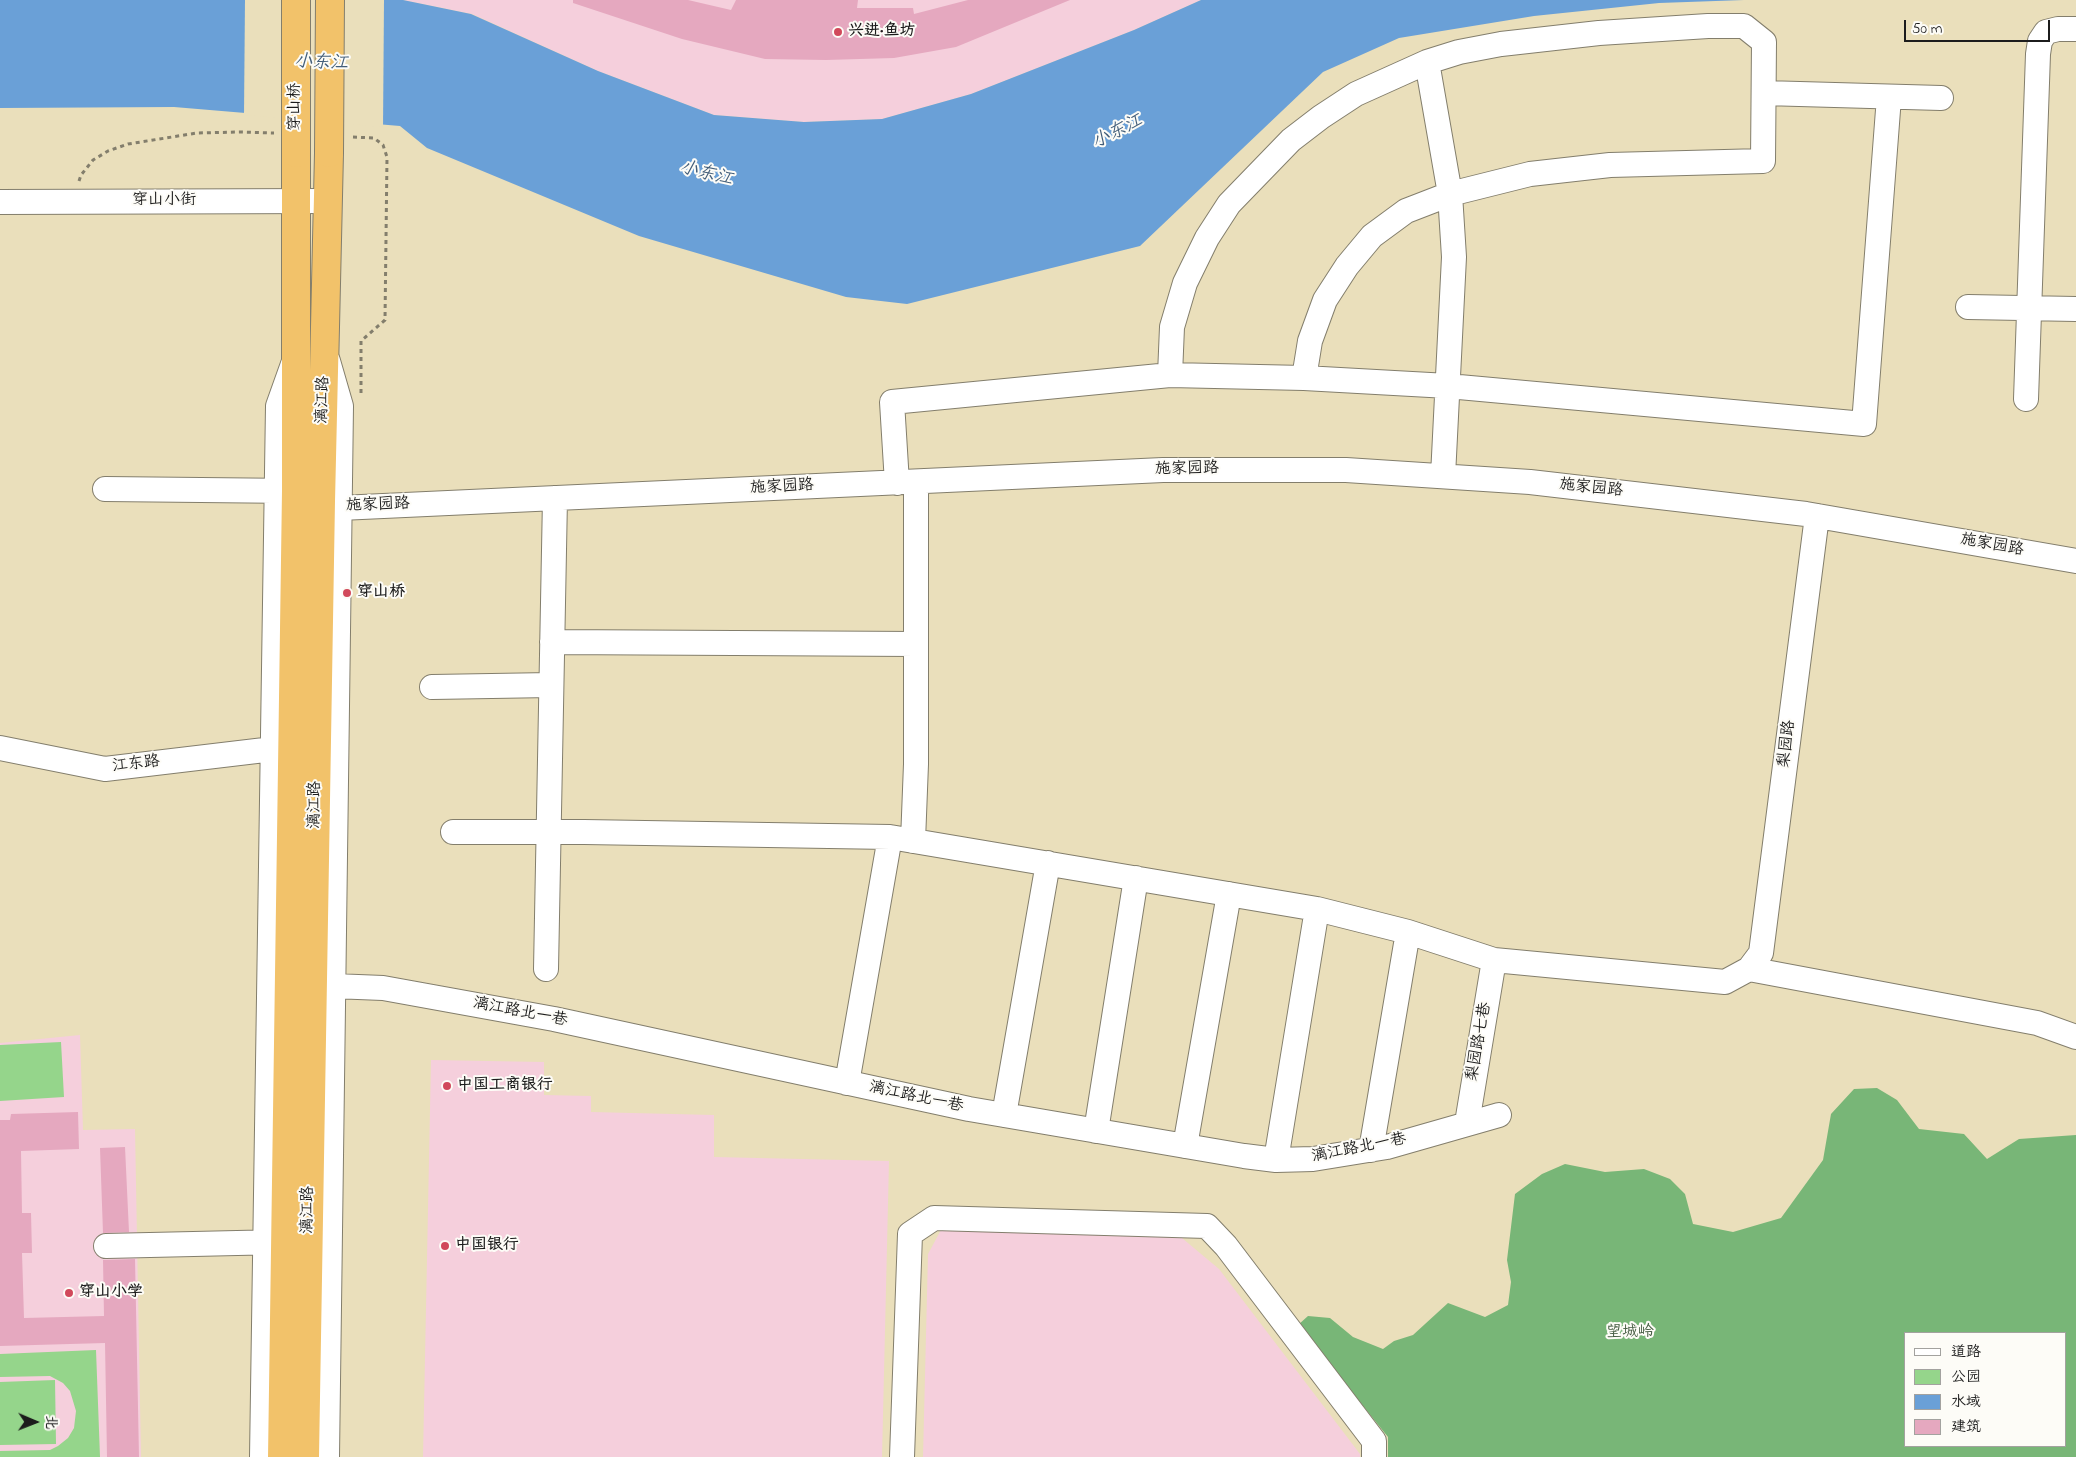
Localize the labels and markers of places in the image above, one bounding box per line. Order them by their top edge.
place label: 兴进·鱼坊 [848,22,915,42]
marker: 兴进·鱼坊 [832,26,844,38]
place label: 穿山桥 [357,583,405,603]
marker: 穿山桥 [341,587,353,599]
place label: 中国工商银行 [457,1076,553,1096]
marker: 中国工商银行 [441,1080,453,1092]
place label: 中国银行 [455,1236,519,1256]
marker: 中国银行 [439,1240,451,1252]
place label: 穿山小学 [79,1283,143,1303]
marker: 穿山小学 [63,1287,75,1299]

